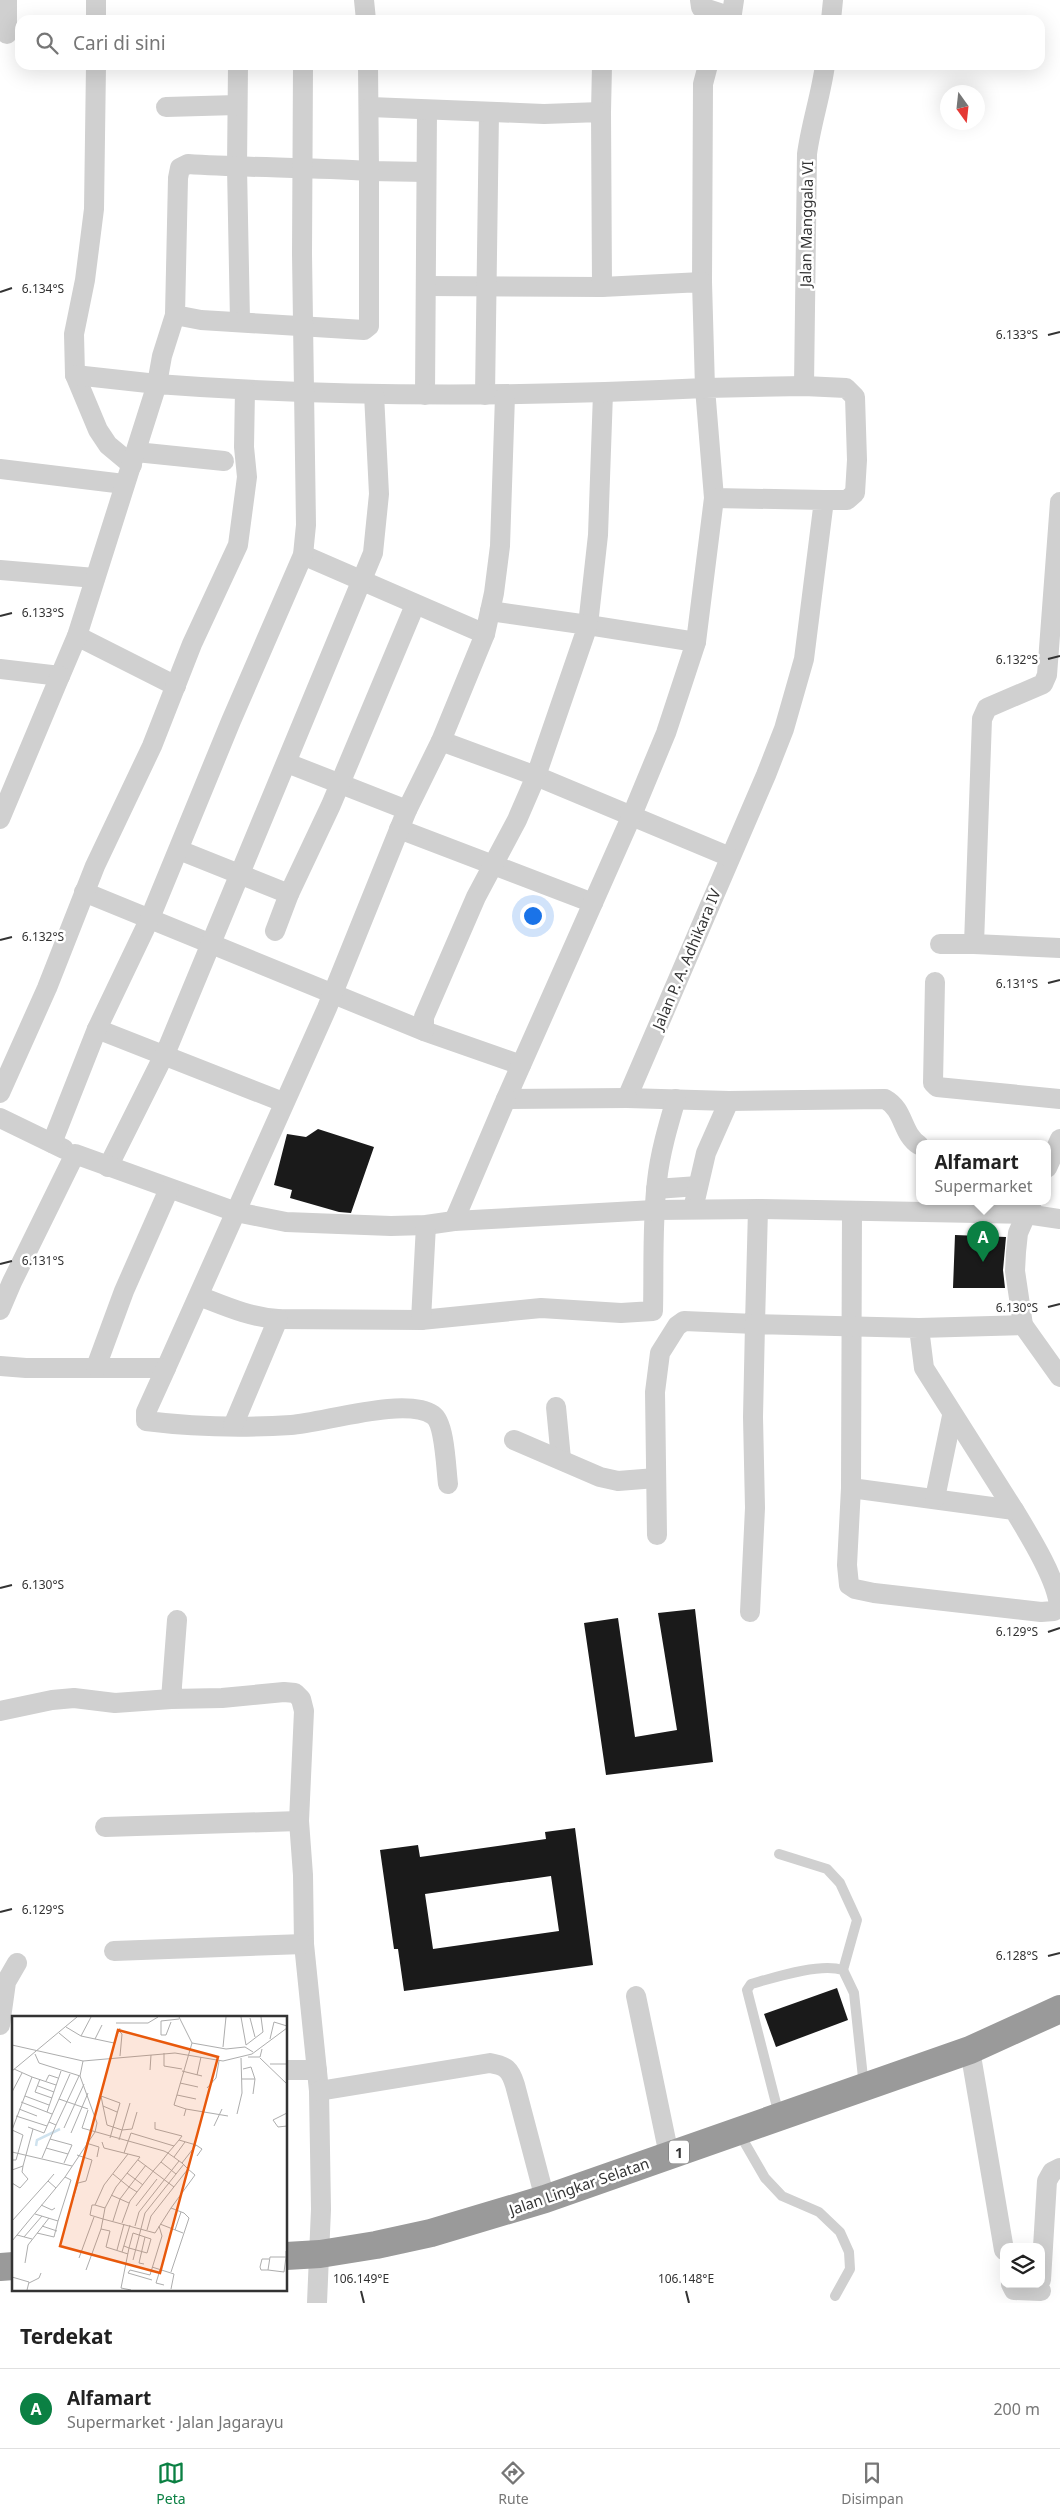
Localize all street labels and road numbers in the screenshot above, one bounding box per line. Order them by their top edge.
street label: Jalan Manggala VI [795,161,817,289]
street label: Jalan P. A. Adhikara IV [646,886,725,1034]
road number: 1 [669,2140,689,2164]
street label: Jalan Lingkar Selatan [504,2153,652,2220]

